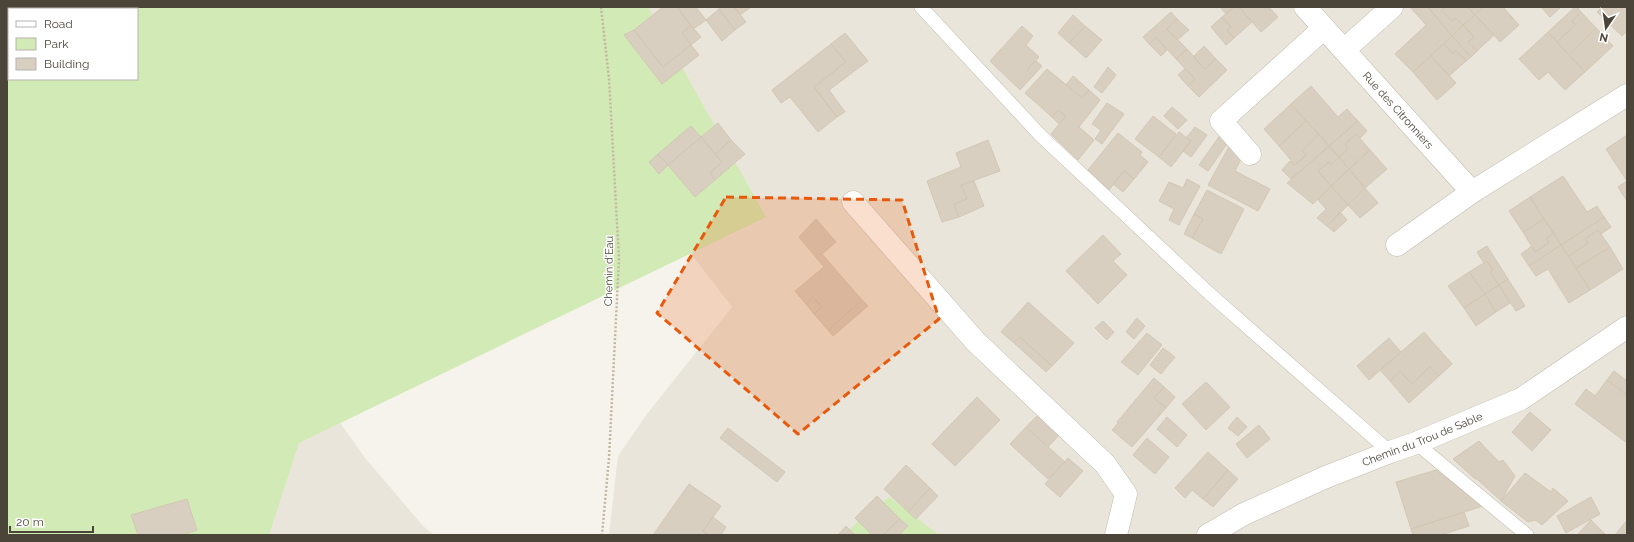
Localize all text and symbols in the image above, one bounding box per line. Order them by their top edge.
legend [8,8,138,80]
north arrow [1586,8,1626,48]
text: Road [44,17,73,31]
text: N [1598,30,1609,45]
text: Park [44,37,69,51]
text: Building [44,57,90,71]
street label: Rue des Citronniers [1360,69,1436,151]
street label: Chemin d'Eau [602,236,616,306]
street label: Chemin du Trou de Sable [1360,409,1485,469]
scale bar [10,508,93,534]
text: 20 m [16,515,44,529]

